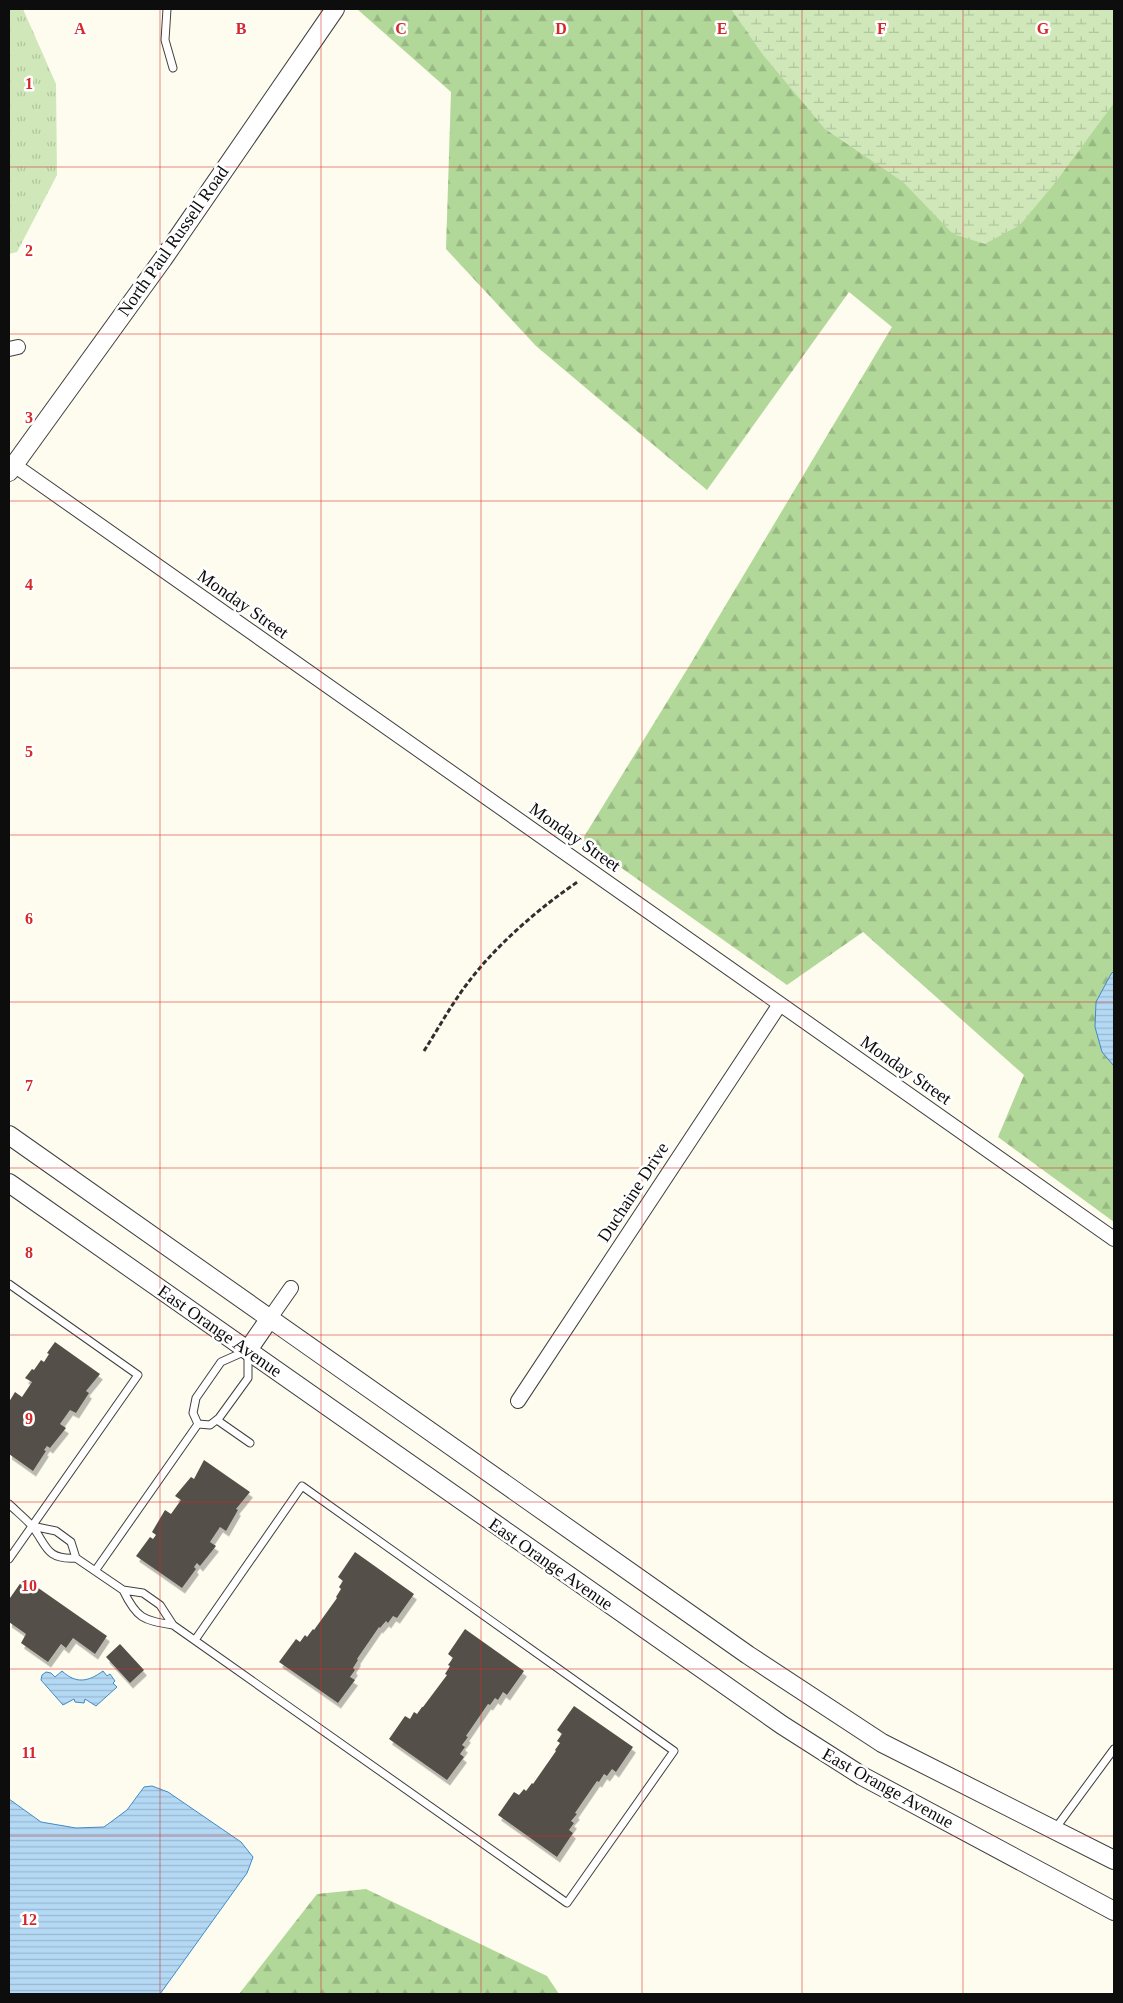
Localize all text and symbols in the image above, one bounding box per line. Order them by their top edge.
text: A [74,20,86,37]
text: B [236,20,247,37]
text: C [395,20,407,37]
text: D [555,20,567,37]
text: E [717,20,727,37]
text: F [877,20,887,37]
text: G [1037,20,1050,37]
text: 1 [25,75,33,92]
street label: North Paul Russell Road [114,162,232,320]
text: 2 [25,242,33,259]
text: 3 [25,409,33,426]
street label: Monday Street [194,565,292,643]
text: 4 [25,576,33,593]
text: 5 [25,743,33,760]
street label: Monday Street [526,798,624,876]
text: 6 [25,910,33,927]
street label: Monday Street [857,1031,955,1109]
text: 7 [25,1077,33,1094]
street label: Duchaine Drive [593,1139,673,1245]
text: 8 [25,1244,33,1261]
street label: East Orange Avenue [154,1281,286,1381]
text: 9 [25,1410,33,1427]
street label: East Orange Avenue [485,1514,617,1614]
text: 10 [21,1577,37,1594]
text: 11 [21,1744,37,1761]
street label: East Orange Avenue [819,1744,957,1832]
text: 12 [21,1911,37,1928]

